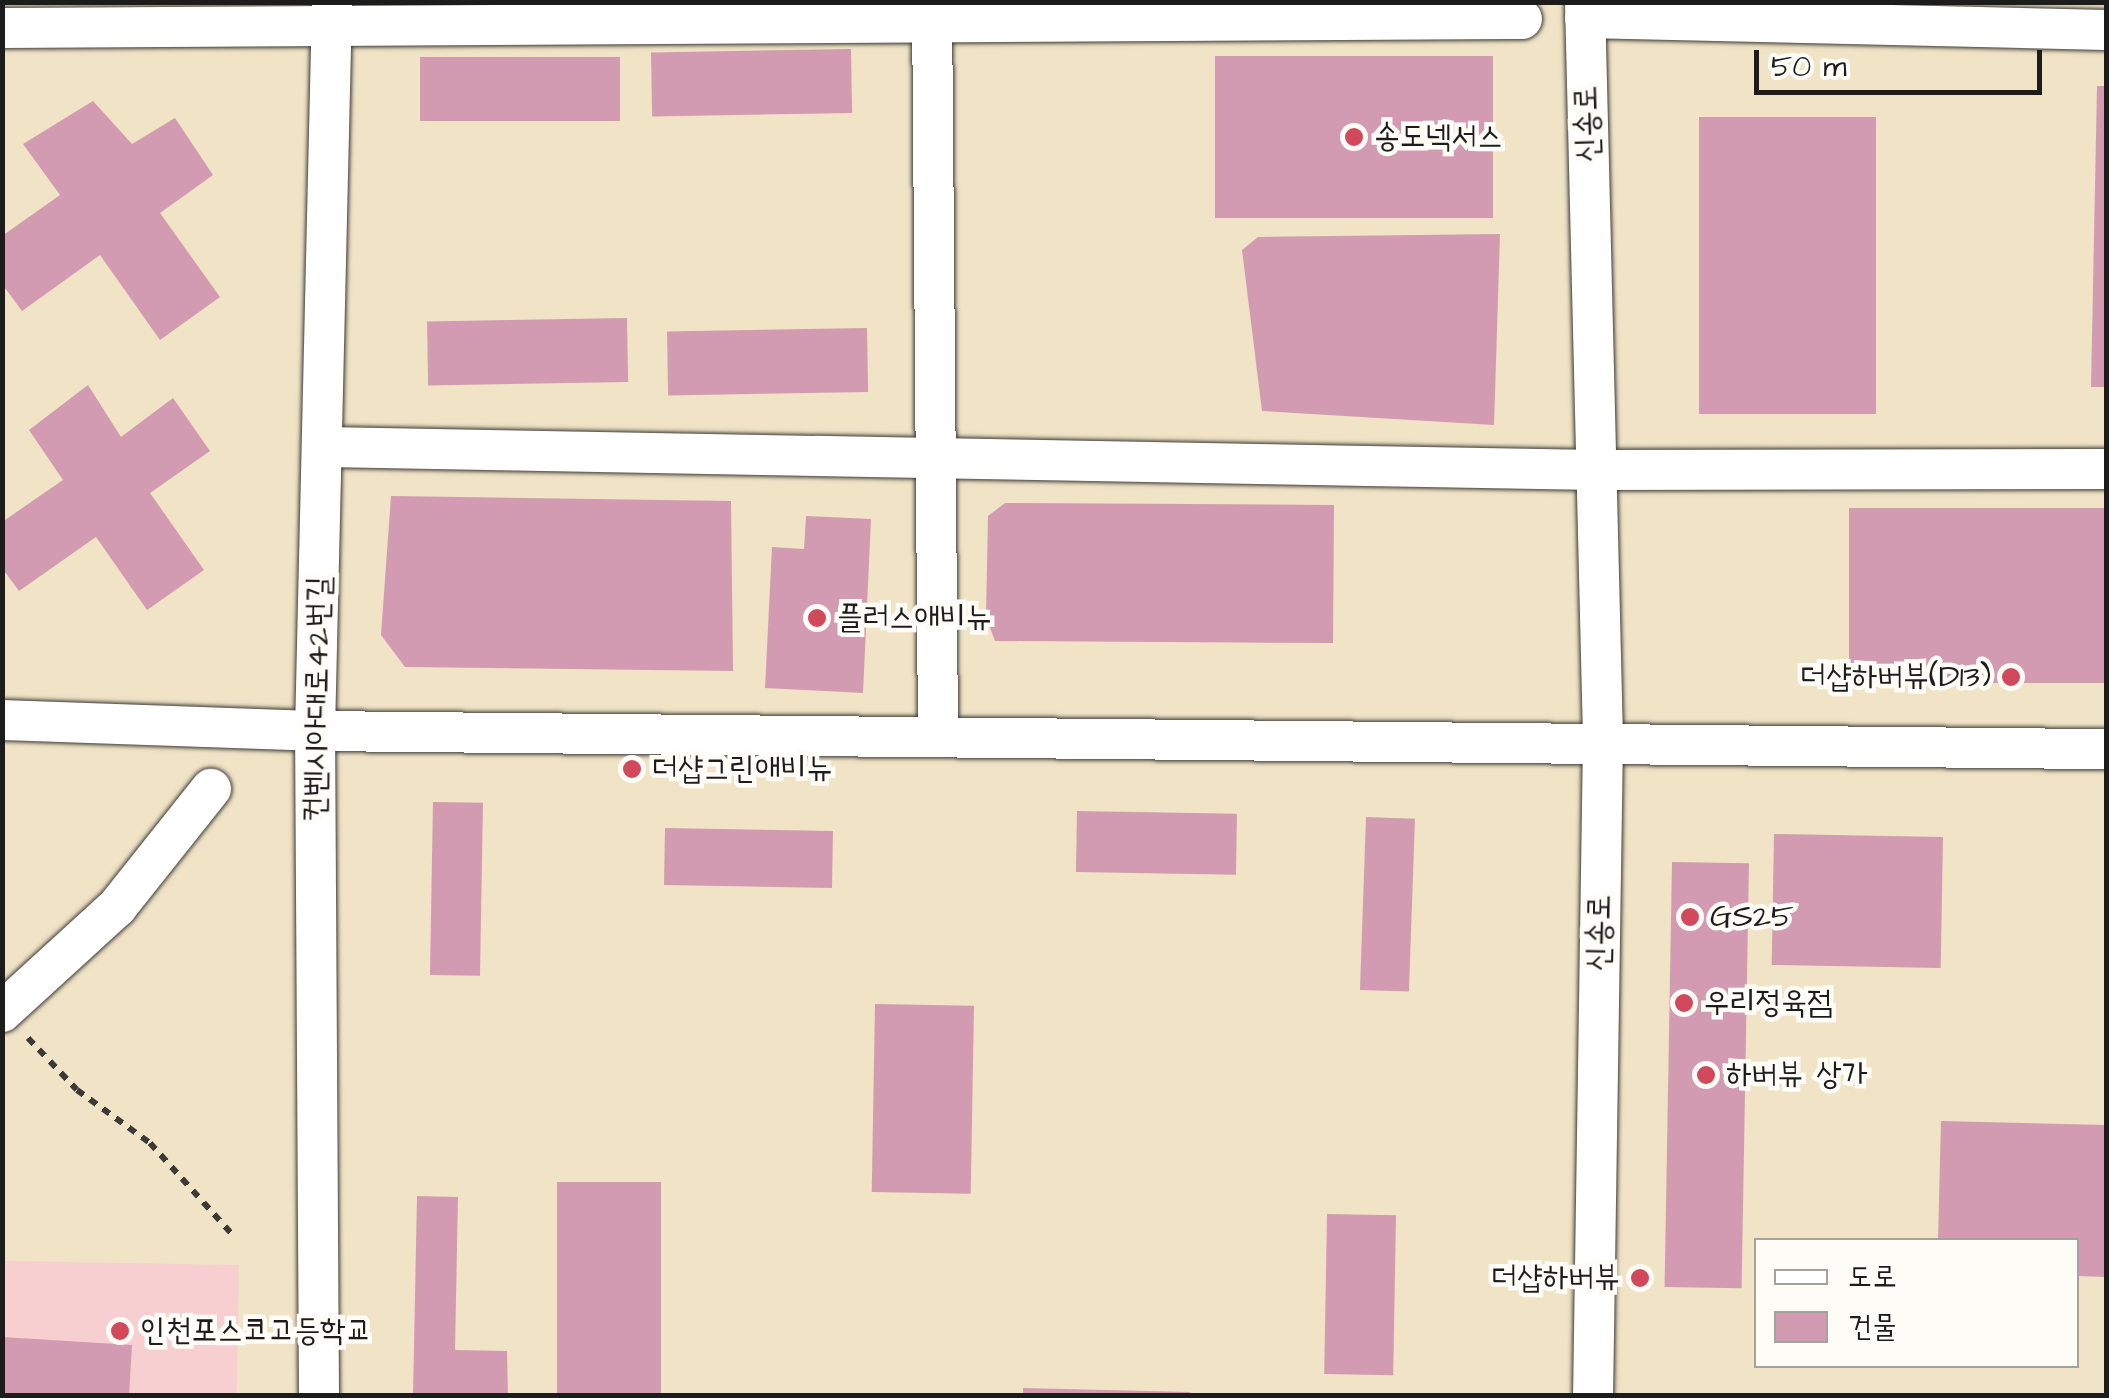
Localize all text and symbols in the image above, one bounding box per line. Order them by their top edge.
scale bar [1759,30,2046,92]
text: 50 m [1771,46,1847,88]
street label: 신송로 [1567,85,1609,163]
place label: 송도넥서스 [1374,118,1503,156]
marker: 송도넥서스 [1343,126,1365,148]
street label: 컨벤시아대로42번길 [297,576,339,822]
place label: 플러스애비뉴 [837,599,992,637]
marker: 플러스애비뉴 [806,607,828,629]
place label: 더샵하버뷰(D13) [1800,658,1991,696]
marker: 더샵하버뷰(D13) [2000,666,2022,688]
place label: 더샵그린애비뉴 [652,750,832,788]
marker: 더샵그린애비뉴 [621,758,643,780]
street label: 신송로 [1580,894,1620,972]
place label: GS25 [1710,898,1794,936]
marker: GS25 [1679,906,1701,928]
place label: 우리정육점 [1704,984,1833,1022]
marker: 우리정육점 [1673,992,1695,1014]
place label: 하버뷰 상가 [1726,1056,1868,1094]
marker: 하버뷰 상가 [1695,1064,1717,1086]
legend [1754,1238,2079,1368]
text: 도로 [1848,1256,1896,1298]
place label: 더샵하버뷰 [1491,1259,1620,1297]
marker: 더샵하버뷰 [1629,1267,1651,1289]
text: 건물 [1848,1306,1896,1348]
place label: 인천포스코고등학교 [140,1312,372,1350]
marker: 인천포스코고등학교 [109,1320,131,1342]

